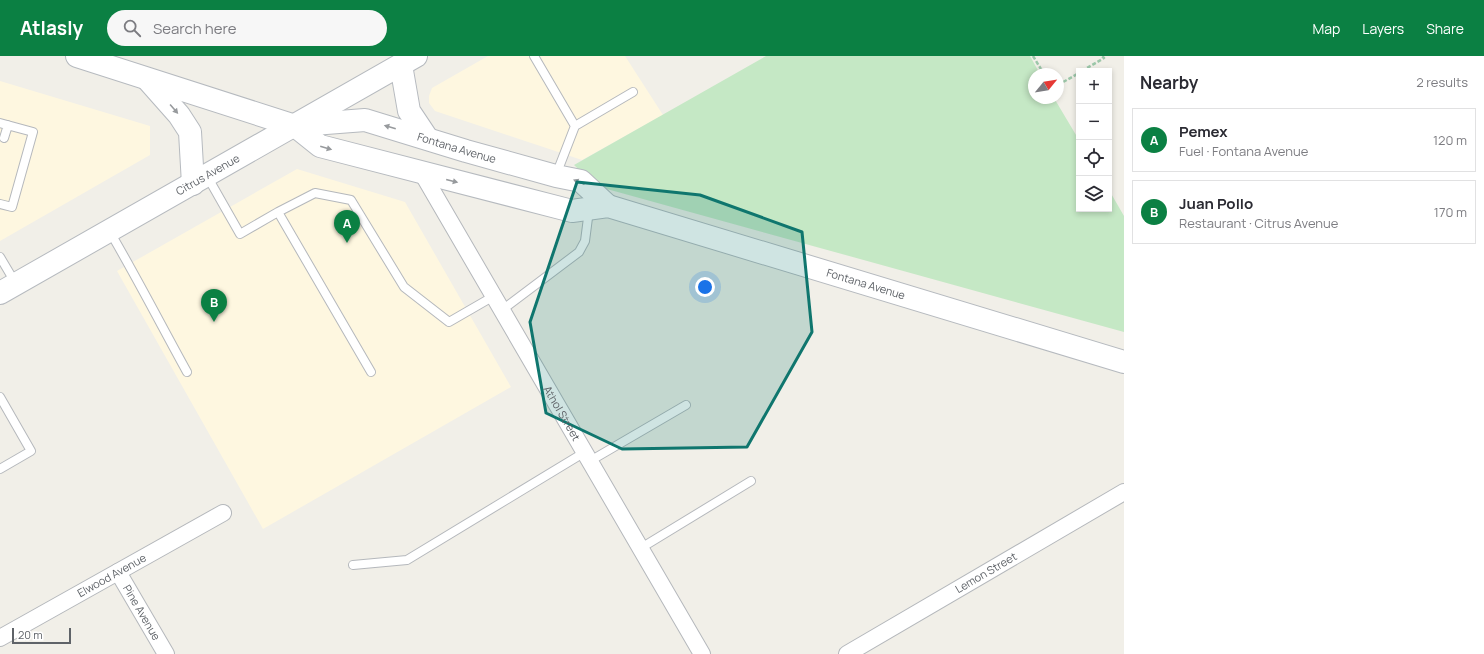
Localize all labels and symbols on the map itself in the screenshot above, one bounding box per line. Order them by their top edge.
north arrow [1028,68,1064,104]
one-way arrow [169,104,178,114]
one-way arrow [383,124,395,130]
street label: Fontana Avenue [416,129,498,166]
one-way arrow [321,145,333,151]
street label: Citrus Avenue [173,150,242,198]
one-way arrow [446,178,458,184]
one-way arrow [572,178,584,184]
pin: A [334,210,360,243]
street label: Fontana Avenue [825,265,908,303]
your location [695,277,715,297]
pin: B [201,289,227,322]
street label: Athol Street [540,383,584,443]
street label: Lemon Street [952,548,1019,596]
street label: Elwood Avenue [74,549,149,600]
street label: Pine Avenue [120,582,165,643]
scale bar [12,626,71,645]

